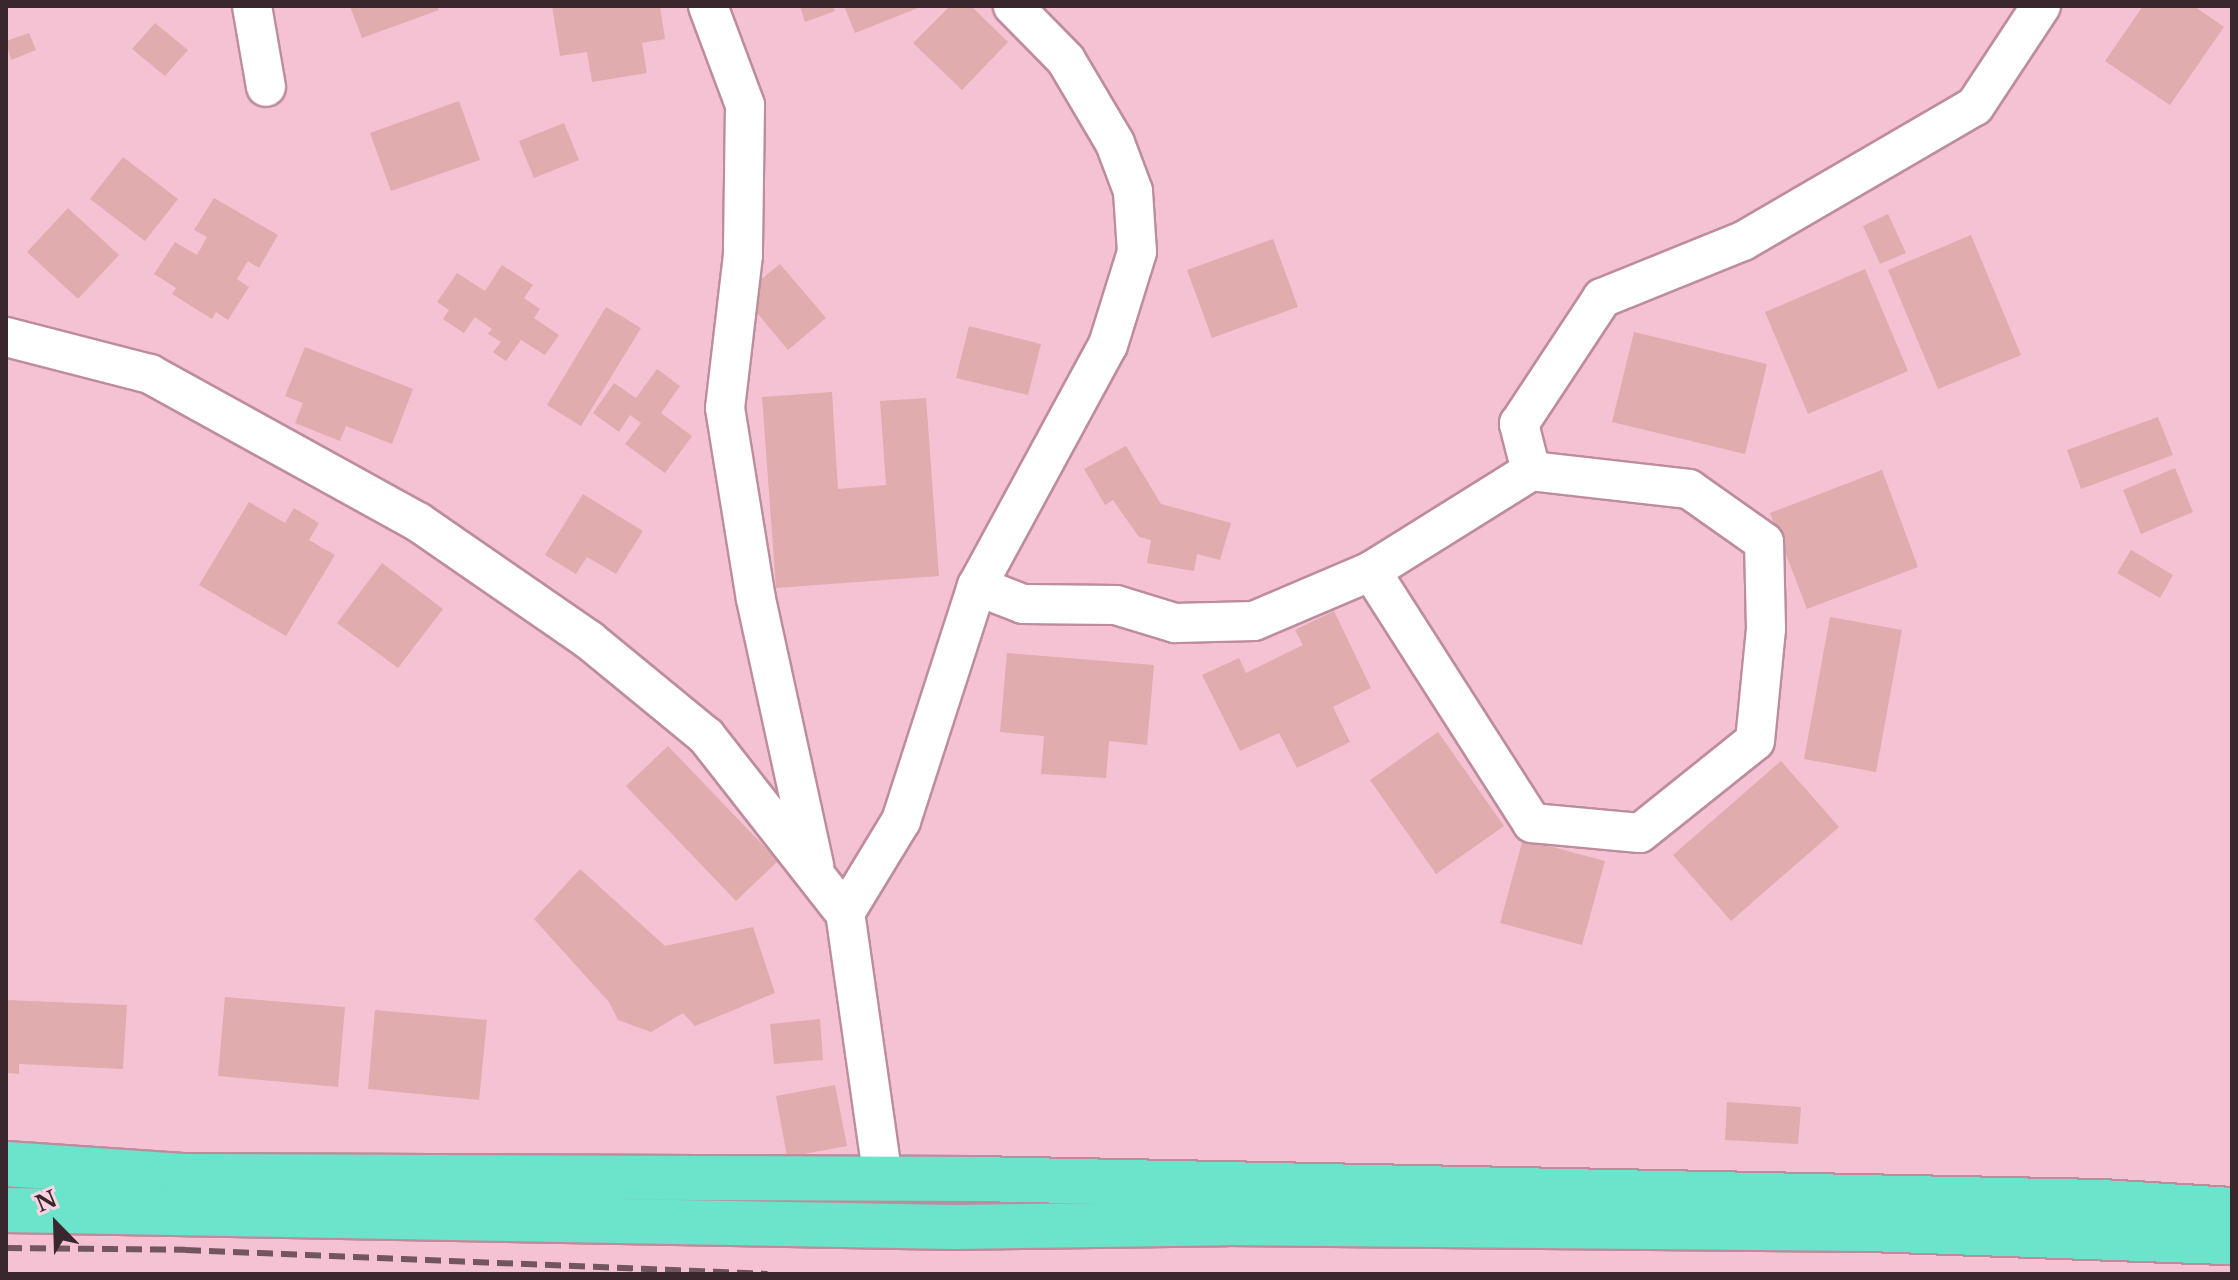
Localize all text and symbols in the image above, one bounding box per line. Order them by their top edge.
north arrow [16,1184,96,1264]
text: N [32,1185,61,1218]

